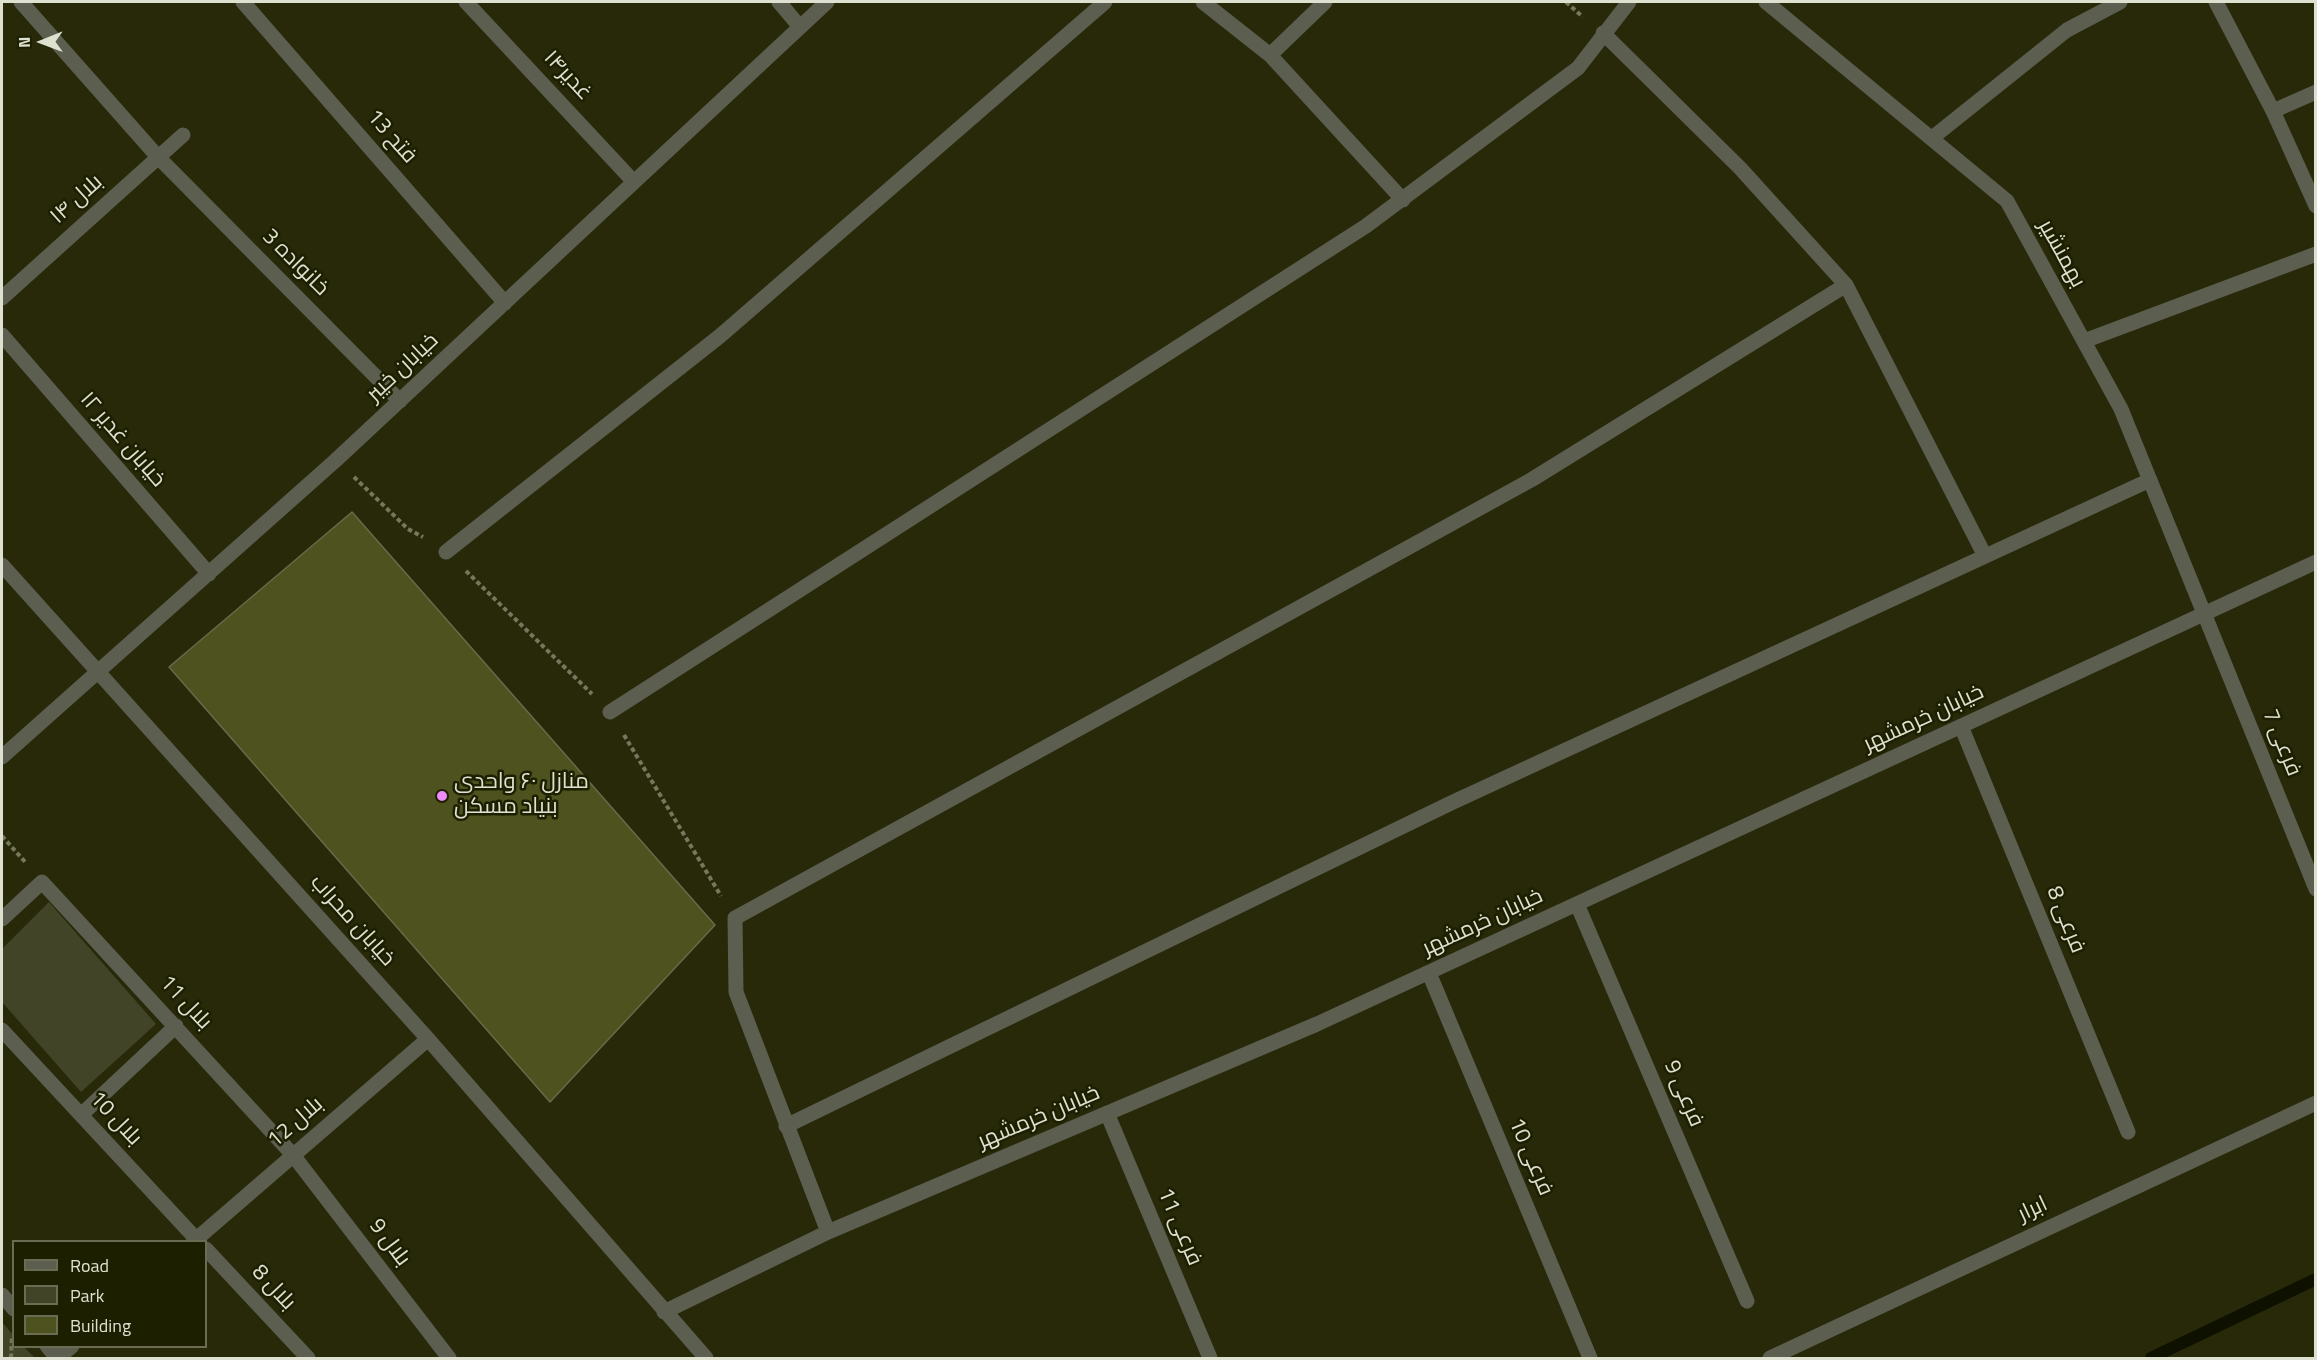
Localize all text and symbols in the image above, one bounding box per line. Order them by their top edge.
north arrow [12,12,72,72]
text: N [12,37,36,48]
street label: غدیر۱۴ [537,46,597,106]
street label: فتح 13 [360,105,422,169]
street label: بلال ۱۴ [45,170,109,230]
street label: بهمنشیر [2032,215,2090,293]
street label: خانواده 3 [256,224,334,302]
street label: خیابان خیبر [362,328,444,408]
street label: خیابان غدیر ۱۲ [73,387,171,493]
street label: خیابان خرمشهر [1860,680,1988,758]
street label: فرعی 7 [2256,706,2306,780]
place label: منازل ۶۰ واحدی بنیاد مسکن [454,770,589,822]
marker: منازل ۶۰ واحدی بنیاد مسکن [435,789,449,803]
street label: خیابان محراب [304,870,400,972]
street label: فرعی 8 [2040,883,2090,957]
street label: خیابان خرمشهر [1419,884,1547,962]
street label: بلال 11 [153,970,217,1036]
street label: فرعی 9 [1657,1057,1709,1131]
street label: خیابان خرمشهر [974,1080,1104,1156]
street label: بلال 10 [83,1086,147,1152]
street label: بلال 12 [263,1092,329,1154]
street label: فرعی 10 [1502,1114,1558,1200]
street label: فرعی 11 [1151,1184,1207,1270]
street label: ابرار [2014,1192,2052,1228]
street label: بلال 9 [363,1214,415,1272]
legend [12,1240,207,1348]
text: Road [70,1252,109,1279]
street label: بلال 8 [245,1260,301,1316]
text: Park [70,1282,104,1309]
text: Building [70,1312,131,1339]

